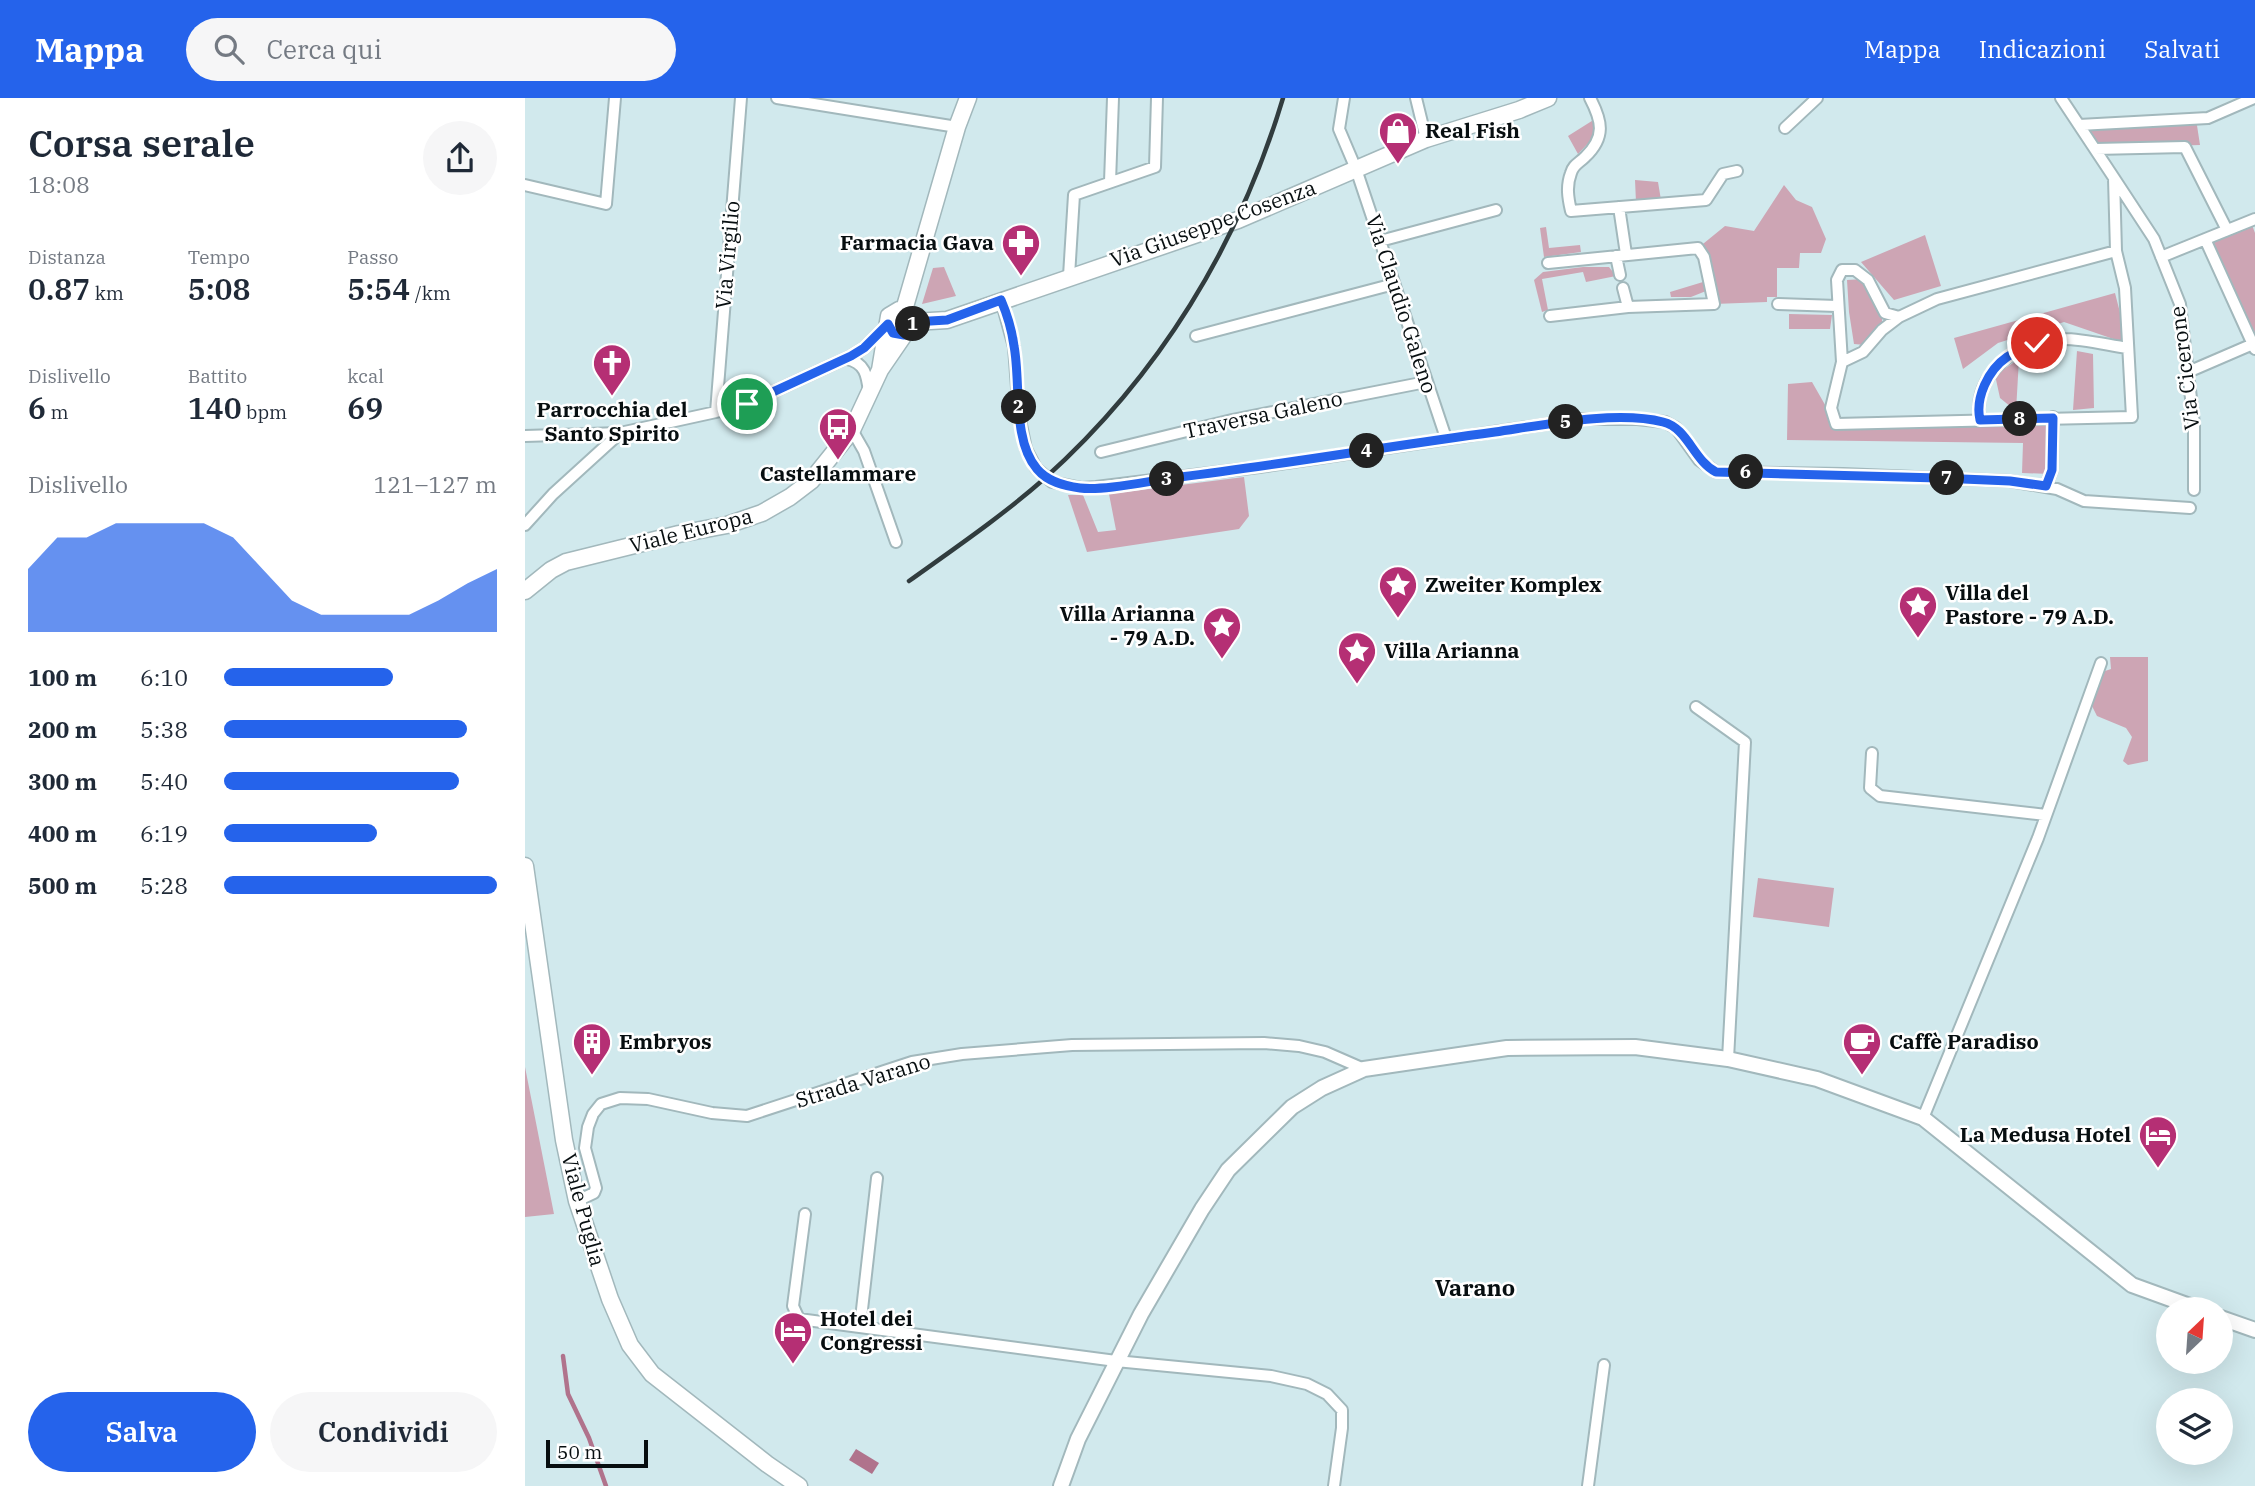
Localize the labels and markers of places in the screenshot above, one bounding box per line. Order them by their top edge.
shop icon: Real Fish [1377,110,1419,165]
place label: Real Fish [1425,116,1520,144]
pharmacy icon: Farmacia Gava [1000,222,1042,277]
place label: Farmacia Gava [840,228,994,256]
pin: 1 [895,306,931,342]
pin [2007,313,2067,373]
church icon: Parrocchia del Santo Spirito [591,342,633,397]
pin [717,374,777,434]
pin: 2 [1001,390,1037,424]
place label: Parrocchia del Santo Spirito [536,395,688,447]
pin: 8 [2003,402,2037,436]
pin: 5 [1549,404,1583,440]
bus stop icon: Castellammare [817,406,859,461]
pin: 4 [1349,434,1385,468]
pin: 6 [1729,454,1763,490]
place label: Castellammare [760,459,916,487]
pin: 7 [1929,460,1965,496]
pin: 3 [1149,462,1185,496]
place icon: Zweiter Komplex [1377,564,1419,619]
place label: Zweiter Komplex [1425,570,1602,598]
place label: Villa del Pastore - 79 A.D. [1945,578,2114,630]
place icon: Villa del Pastore - 79 A.D. [1897,584,1939,639]
place label: Villa Arianna - 79 A.D. [1059,599,1195,651]
place icon: Villa Arianna - 79 A.D. [1201,605,1243,660]
place icon: Villa Arianna [1336,630,1378,685]
place label: Villa Arianna [1384,636,1520,664]
building icon: Embryos [571,1021,613,1076]
cafe icon: Caffè Paradiso [1841,1021,1883,1076]
place label: Embryos [619,1027,712,1055]
place label: Caffè Paradiso [1889,1027,2039,1055]
hotel icon: La Medusa Hotel [2137,1114,2179,1169]
place label: La Medusa Hotel [1960,1120,2131,1148]
place label: Hotel dei Congressi [820,1304,923,1356]
hotel icon: Hotel dei Congressi [772,1310,814,1365]

